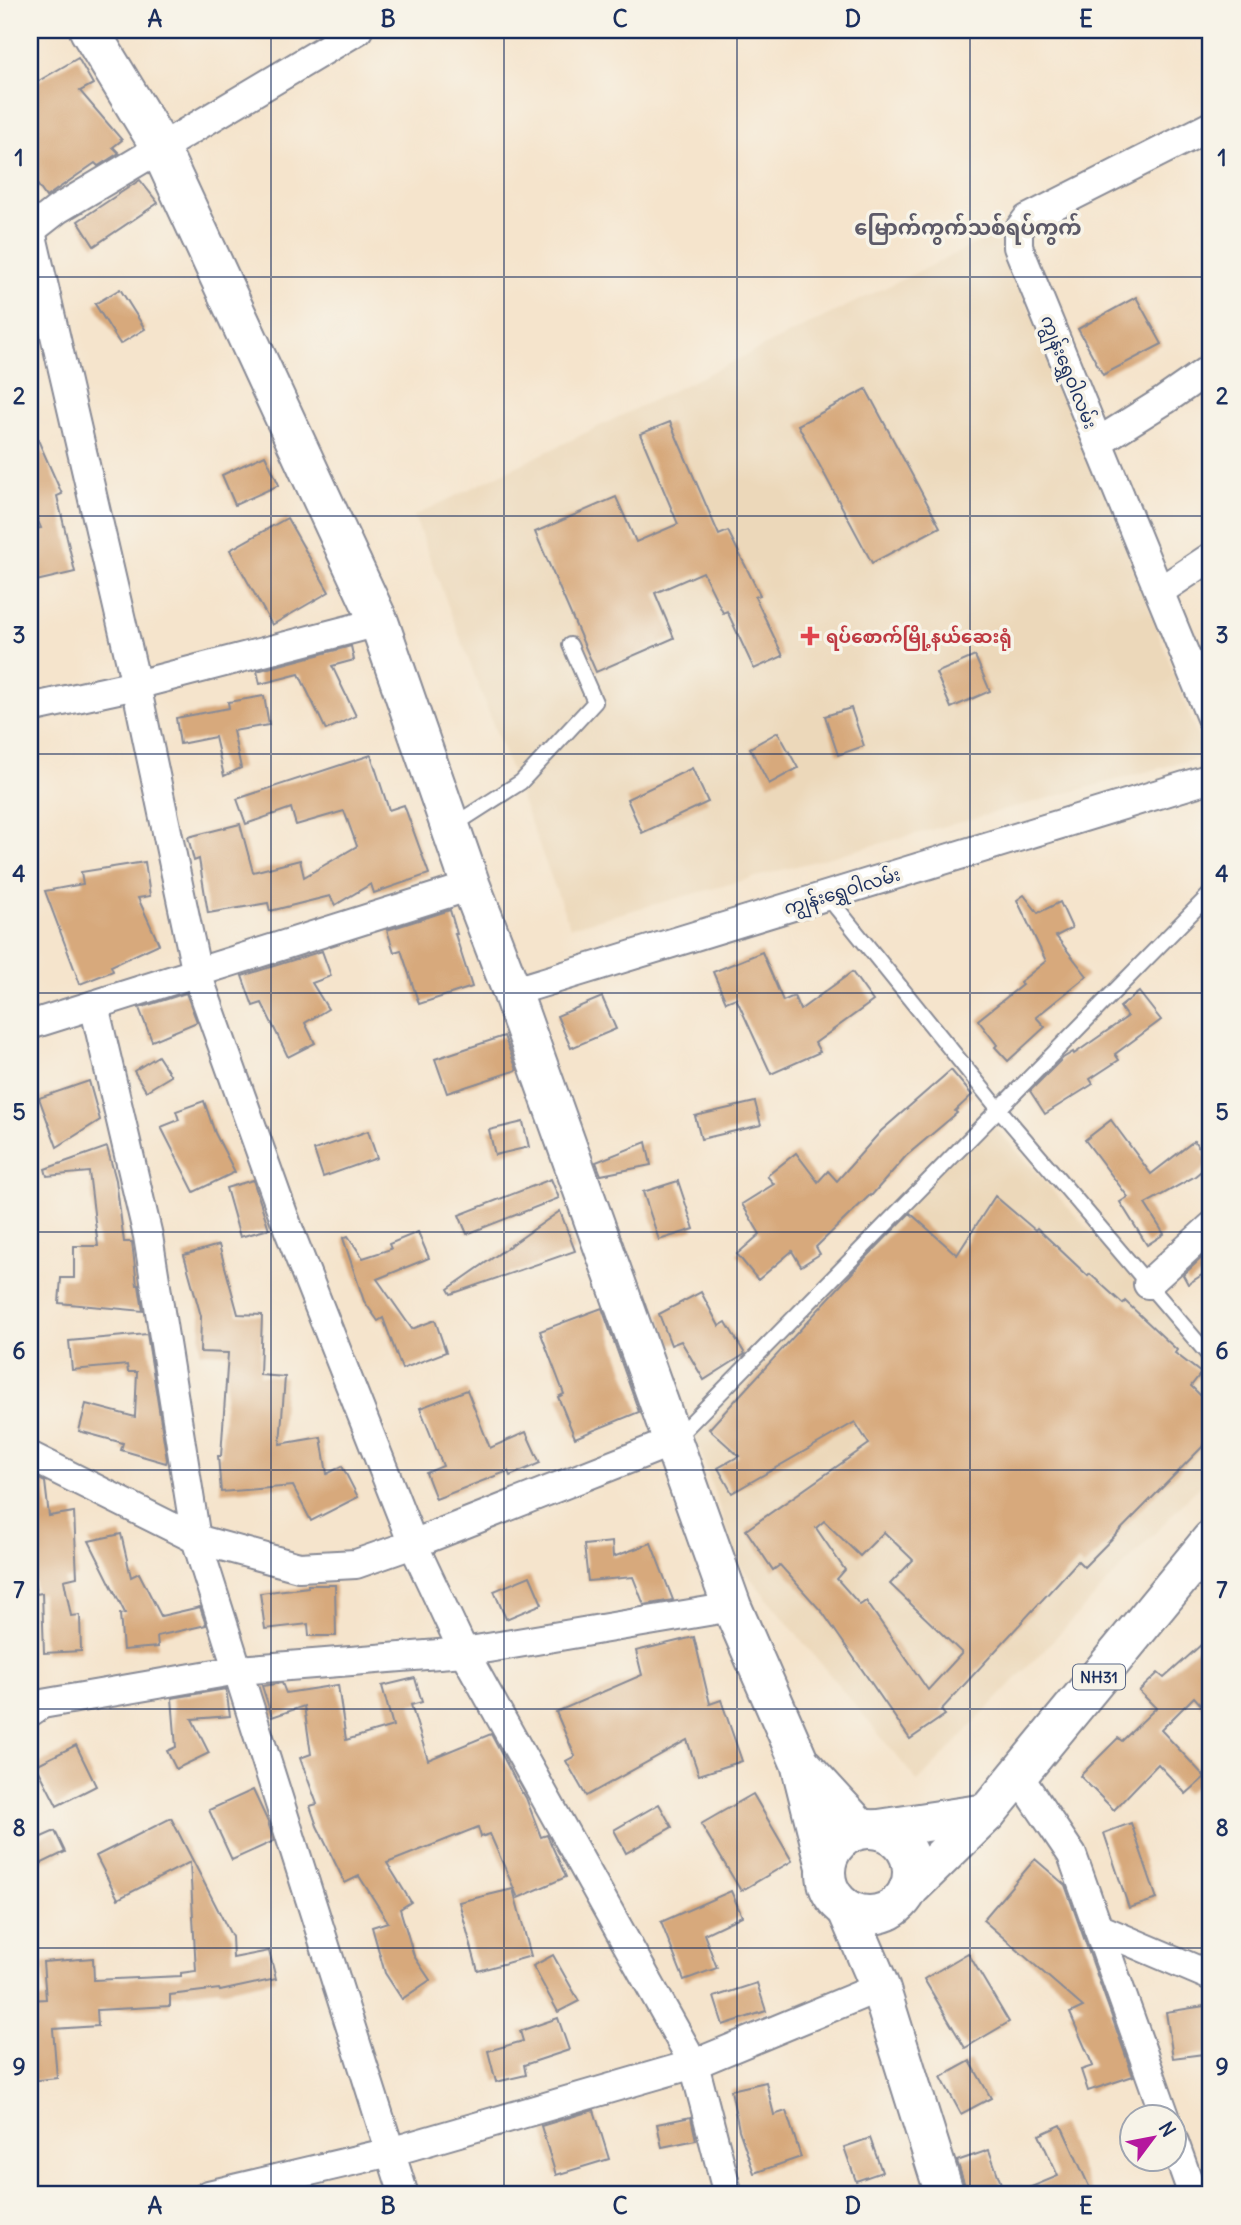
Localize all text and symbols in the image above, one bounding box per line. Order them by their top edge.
text: A [148,4,163,33]
text: B [380,4,396,33]
text: C [612,4,628,33]
text: D [845,4,861,33]
text: E [1079,4,1093,33]
text: 1 [14,143,24,172]
text: 1 [1217,143,1227,172]
district label: မြောက်ကွက်သစ်ရပ်ကွက် [854,212,1082,245]
street label: ကျွန်းရွှေဝါလမ်း [1030,311,1103,434]
text: 2 [13,381,26,410]
text: 2 [1216,381,1229,410]
text: 3 [12,620,26,649]
text: 3 [1215,620,1229,649]
place label: ရပ်စောက်မြို့နယ်ဆေးရုံ [826,625,1012,651]
marker: ရပ်စောက်မြို့နယ်ဆေးရုံ [800,626,820,646]
text: 4 [12,859,26,888]
text: 4 [1215,859,1229,888]
street label: ကျွန်းရွှေဝါလမ်း [781,861,905,925]
text: 5 [12,1097,26,1126]
text: 5 [1215,1097,1229,1126]
text: 6 [12,1336,26,1365]
text: 6 [1215,1336,1229,1365]
text: 7 [13,1575,25,1604]
text: 7 [1216,1575,1228,1604]
road number: NH31 [1073,1665,1125,1690]
text: 8 [12,1813,26,1842]
text: 8 [1215,1813,1229,1842]
text: 9 [12,2052,26,2081]
text: 9 [1215,2052,1229,2081]
north arrow [1118,2102,1188,2172]
text: N [1154,2117,1181,2141]
text: A [148,2191,163,2220]
text: B [380,2191,396,2220]
text: C [612,2191,628,2220]
text: D [845,2191,861,2220]
text: E [1079,2191,1093,2220]

